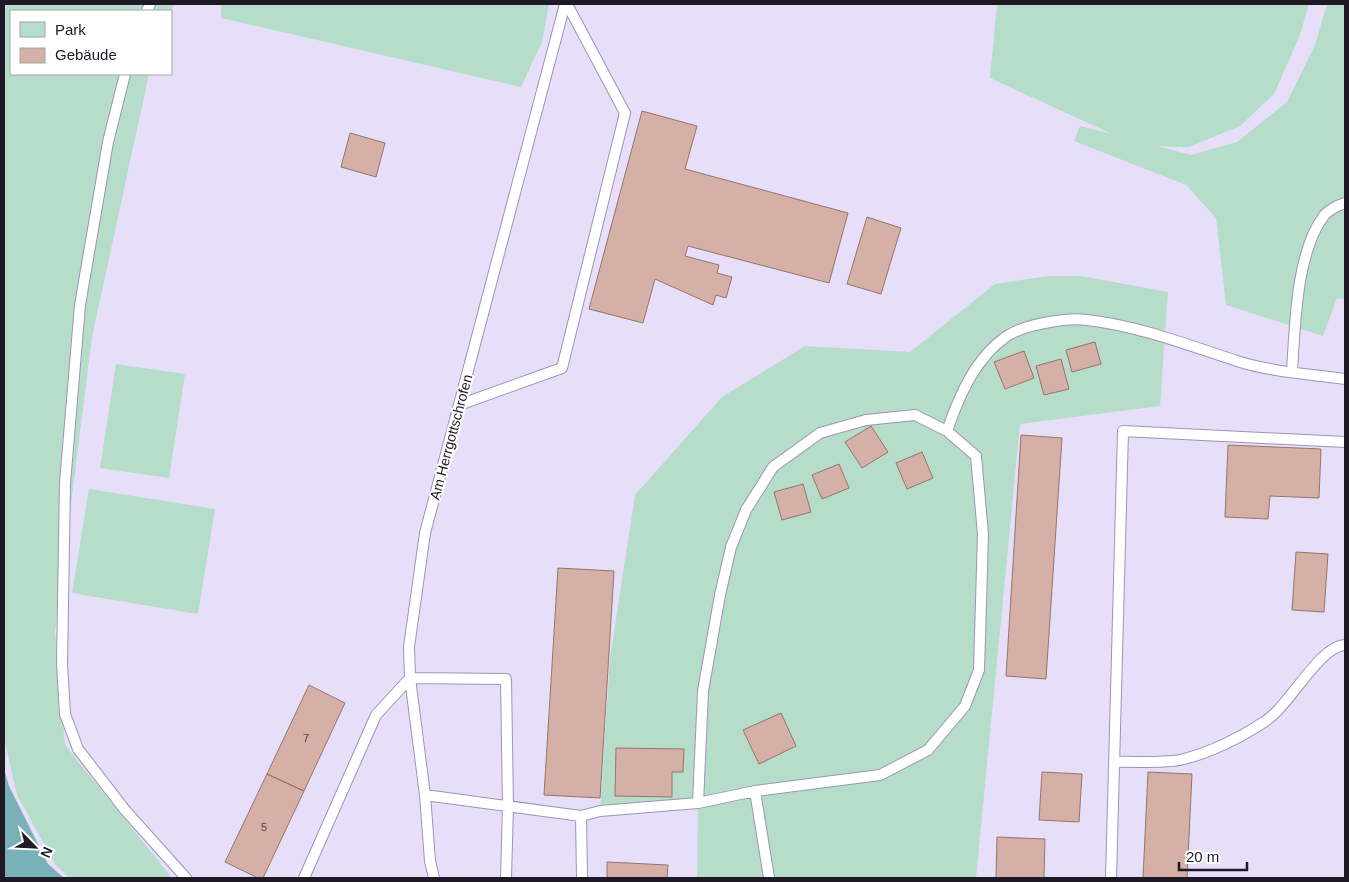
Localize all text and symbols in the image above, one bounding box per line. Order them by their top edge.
legend [10,10,172,75]
text: Park [55,21,86,38]
text: Gebäude [55,46,117,63]
street label: Am Herrgottschrofen [427,373,475,501]
house number: 7 [303,732,309,744]
house number: 5 [261,821,267,833]
north arrow [10,822,60,872]
scale bar [1179,840,1246,872]
text: N [38,844,56,860]
text: 20 m [1186,848,1219,865]

